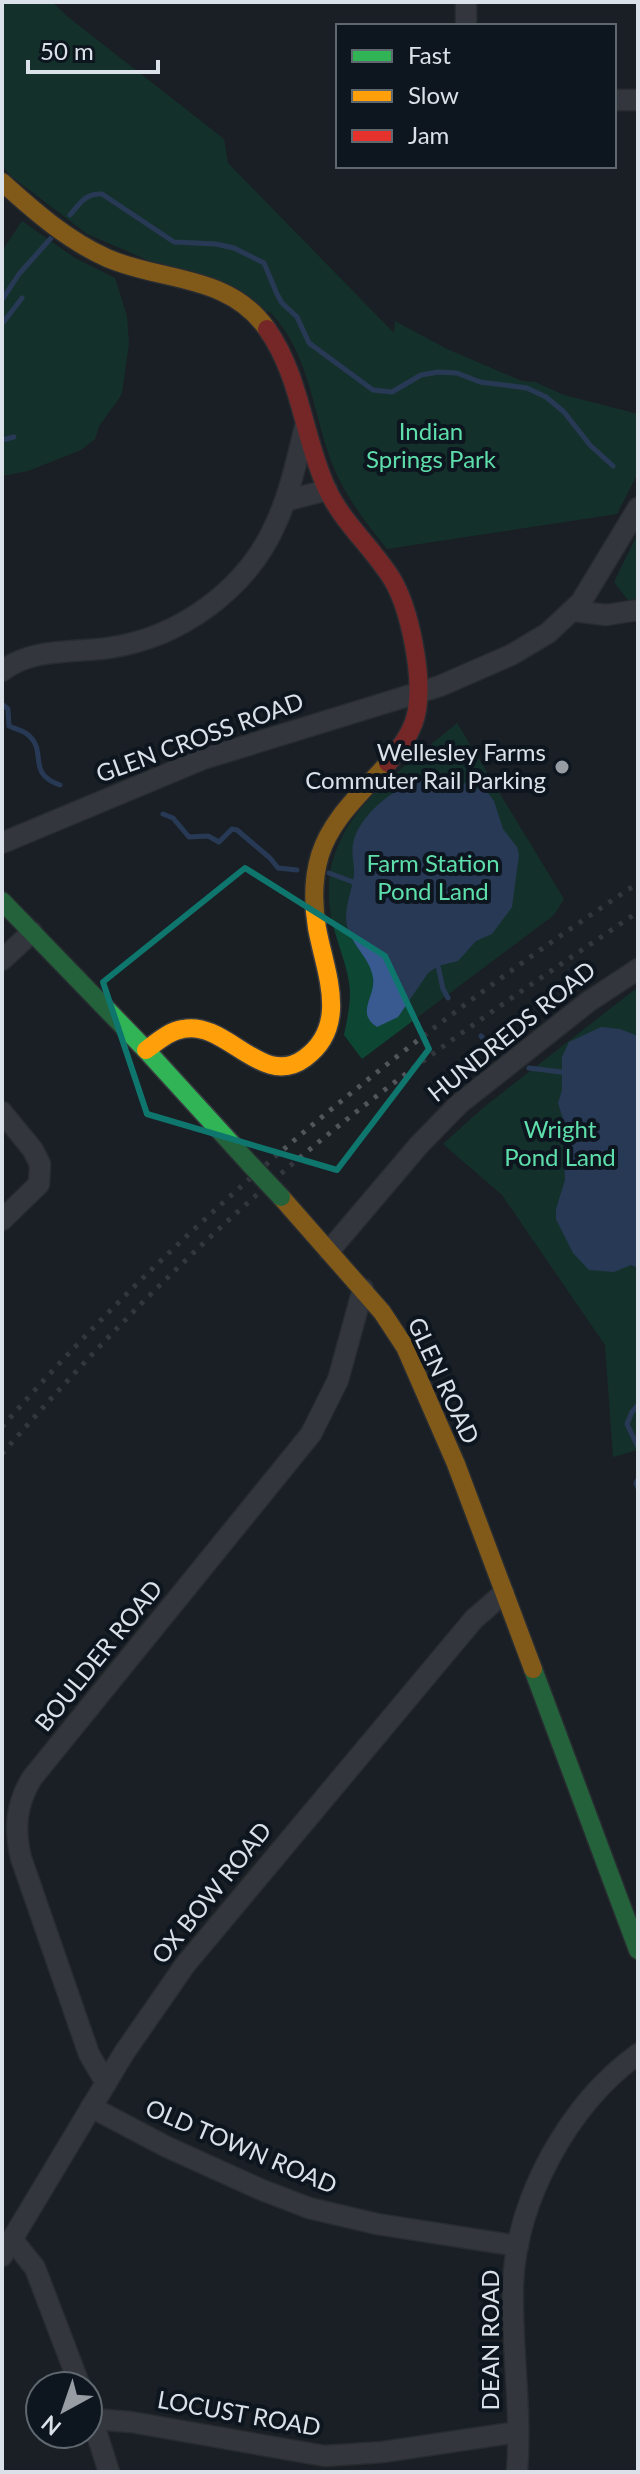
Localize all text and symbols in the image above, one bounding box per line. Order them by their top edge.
scale bar [28,24,158,74]
legend [336,24,616,168]
text: 50 m [40,36,94,65]
text: Fast [408,40,451,69]
text: Slow [408,80,459,109]
text: Jam [408,120,449,149]
park label: Indian Springs Park [366,416,497,473]
street label: GLEN CROSS ROAD [92,686,307,788]
place label: Wellesley Farms Commuter Rail Parking [305,737,546,794]
marker: Wellesley Farms Commuter Rail Parking [553,758,571,776]
park label: Farm Station Pond Land [366,848,500,905]
street label: HUNDREDS ROAD [421,954,601,1107]
park label: Wright Pond Land [504,1114,616,1171]
street label: GLEN ROAD [402,1312,486,1448]
street label: BOULDER ROAD [28,1574,168,1737]
street label: OX BOW ROAD [145,1815,277,1969]
street label: OLD TOWN ROAD [142,2092,342,2199]
street label: DEAN ROAD [475,2270,504,2410]
north arrow [24,2370,104,2450]
street label: LOCUST ROAD [155,2384,323,2441]
text: N [36,2410,66,2441]

